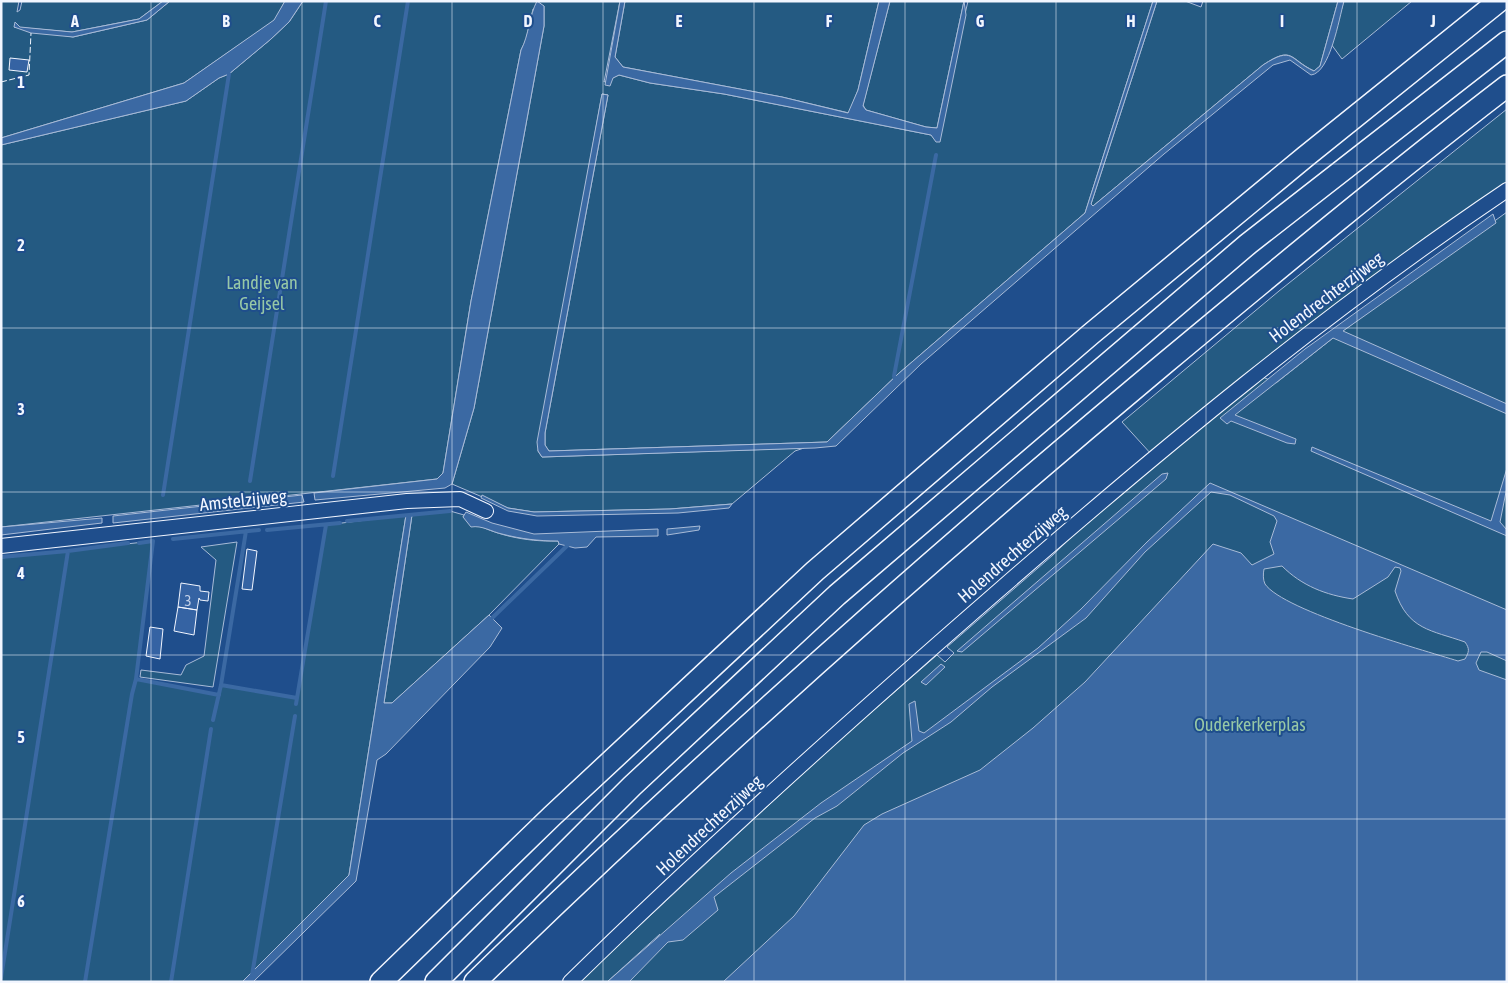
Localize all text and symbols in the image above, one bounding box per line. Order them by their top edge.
text: A [70,12,79,30]
text: B [222,12,230,30]
text: C [373,12,381,30]
text: D [524,12,533,30]
text: E [676,12,683,30]
text: F [826,12,833,30]
text: G [976,12,985,30]
text: H [1126,12,1136,30]
text: I [1280,12,1284,30]
text: J [1429,12,1436,30]
text: 1 [17,73,25,91]
text: 2 [17,236,25,254]
street label: Holendrechterzijweg [1265,247,1387,347]
park label: Landje van Geijsel [226,272,298,314]
text: 3 [17,400,25,418]
street label: Amstelzijweg [198,485,288,515]
street label: Holendrechterzijweg [953,501,1071,607]
text: 4 [16,564,25,582]
house number: 3 [184,592,192,609]
park label: Ouderkerkerplas [1194,714,1306,735]
text: 5 [17,728,25,746]
street label: Holendrechterzijweg [652,770,767,880]
text: 6 [17,892,25,910]

